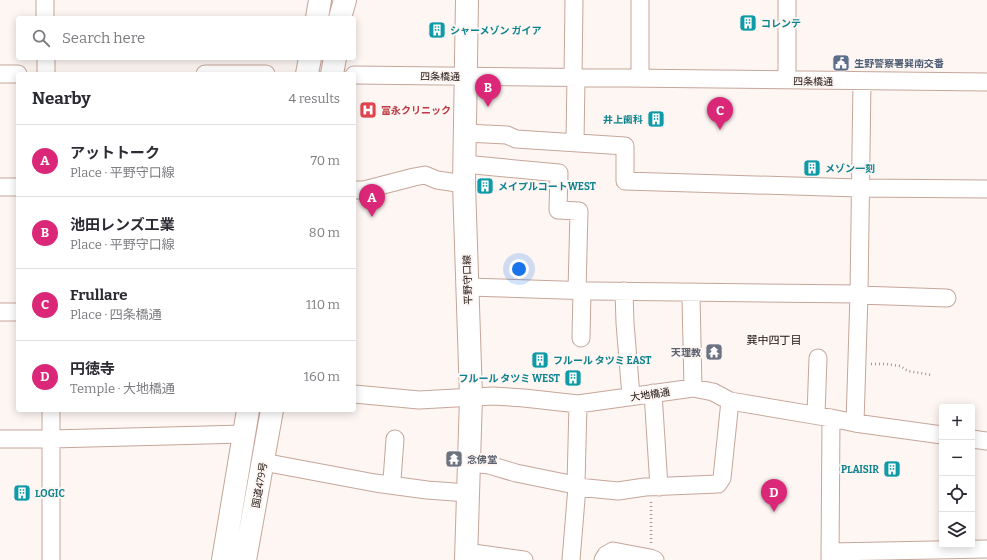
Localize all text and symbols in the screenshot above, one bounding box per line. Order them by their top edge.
building icon: コレンテ [738,13,758,33]
search box [16,16,356,60]
place label: コレンテ [761,18,801,30]
building icon: シャーメゾン ガイア [427,20,447,40]
place label: シャーメゾン ガイア [450,25,541,37]
icon: search [30,27,52,49]
text: Search here [62,29,145,47]
public building icon: 生野警察署巽南交番 [831,53,851,73]
place label: 生野警察署巽南交番 [854,58,944,70]
street label: 四条橋通 [420,71,460,83]
pin: B [475,74,501,107]
street label: 四条橋通 [793,76,833,88]
text: Nearby [32,88,91,109]
text: 4 results [288,91,340,106]
pin: C [707,97,733,130]
hospital icon: 富永クリニック [358,100,378,120]
place label: 富永クリニック [381,105,451,117]
building icon: 井上歯科 [646,109,666,129]
place label: 井上歯科 [603,114,643,126]
text: アットトーク [70,144,160,162]
text: A [40,153,50,168]
text: 70 m [310,153,340,168]
building icon: メゾン一刻 [802,158,822,178]
place label: メゾン一刻 [825,163,875,175]
text: Place · 平野守口線 [70,165,175,180]
building icon: メイプルコートWEST [475,176,495,196]
place label: メイプルコートWEST [498,181,596,193]
pin: A [359,184,385,217]
text: 池田レンズ工業 [70,216,175,234]
text: B [41,225,49,240]
text: 80 m [309,225,340,240]
text: Place · 平野守口線 [70,237,175,252]
street label: 平野守口線 [461,255,475,305]
your location [509,259,529,279]
text: Frullare [70,286,127,304]
text: C [41,297,49,312]
text: 110 m [306,297,340,312]
text: Place · 四条橋通 [70,307,162,322]
district label: 巽中四丁目 [747,334,802,347]
temple icon: 天理教 [704,342,724,362]
place label: 天理教 [671,347,701,359]
building icon: フルール タツミ EAST [530,350,550,370]
place label: フルール タツミ EAST [553,355,651,367]
text: 円徳寺 [70,360,115,378]
building icon: フルール タツミ WEST [563,368,583,388]
text: D [40,369,50,384]
text: 160 m [304,369,340,384]
place label: フルール タツミ WEST [458,373,560,385]
text: Temple · 大地橋通 [70,381,175,396]
street label: 大地橋通 [629,386,671,404]
map controls [939,404,975,548]
button: + [939,404,975,440]
button: − [939,440,975,476]
temple icon: 念佛堂 [444,449,464,469]
place label: 念佛堂 [467,454,497,466]
building icon: PLAISIR [882,459,902,479]
street label: 国道479号 [250,461,270,509]
place label: PLAISIR [841,464,879,476]
button: locate [939,476,975,512]
pin: D [761,479,787,512]
building icon: LOGIC [12,483,32,503]
place label: LOGIC [35,488,65,500]
button: layers [939,512,975,548]

